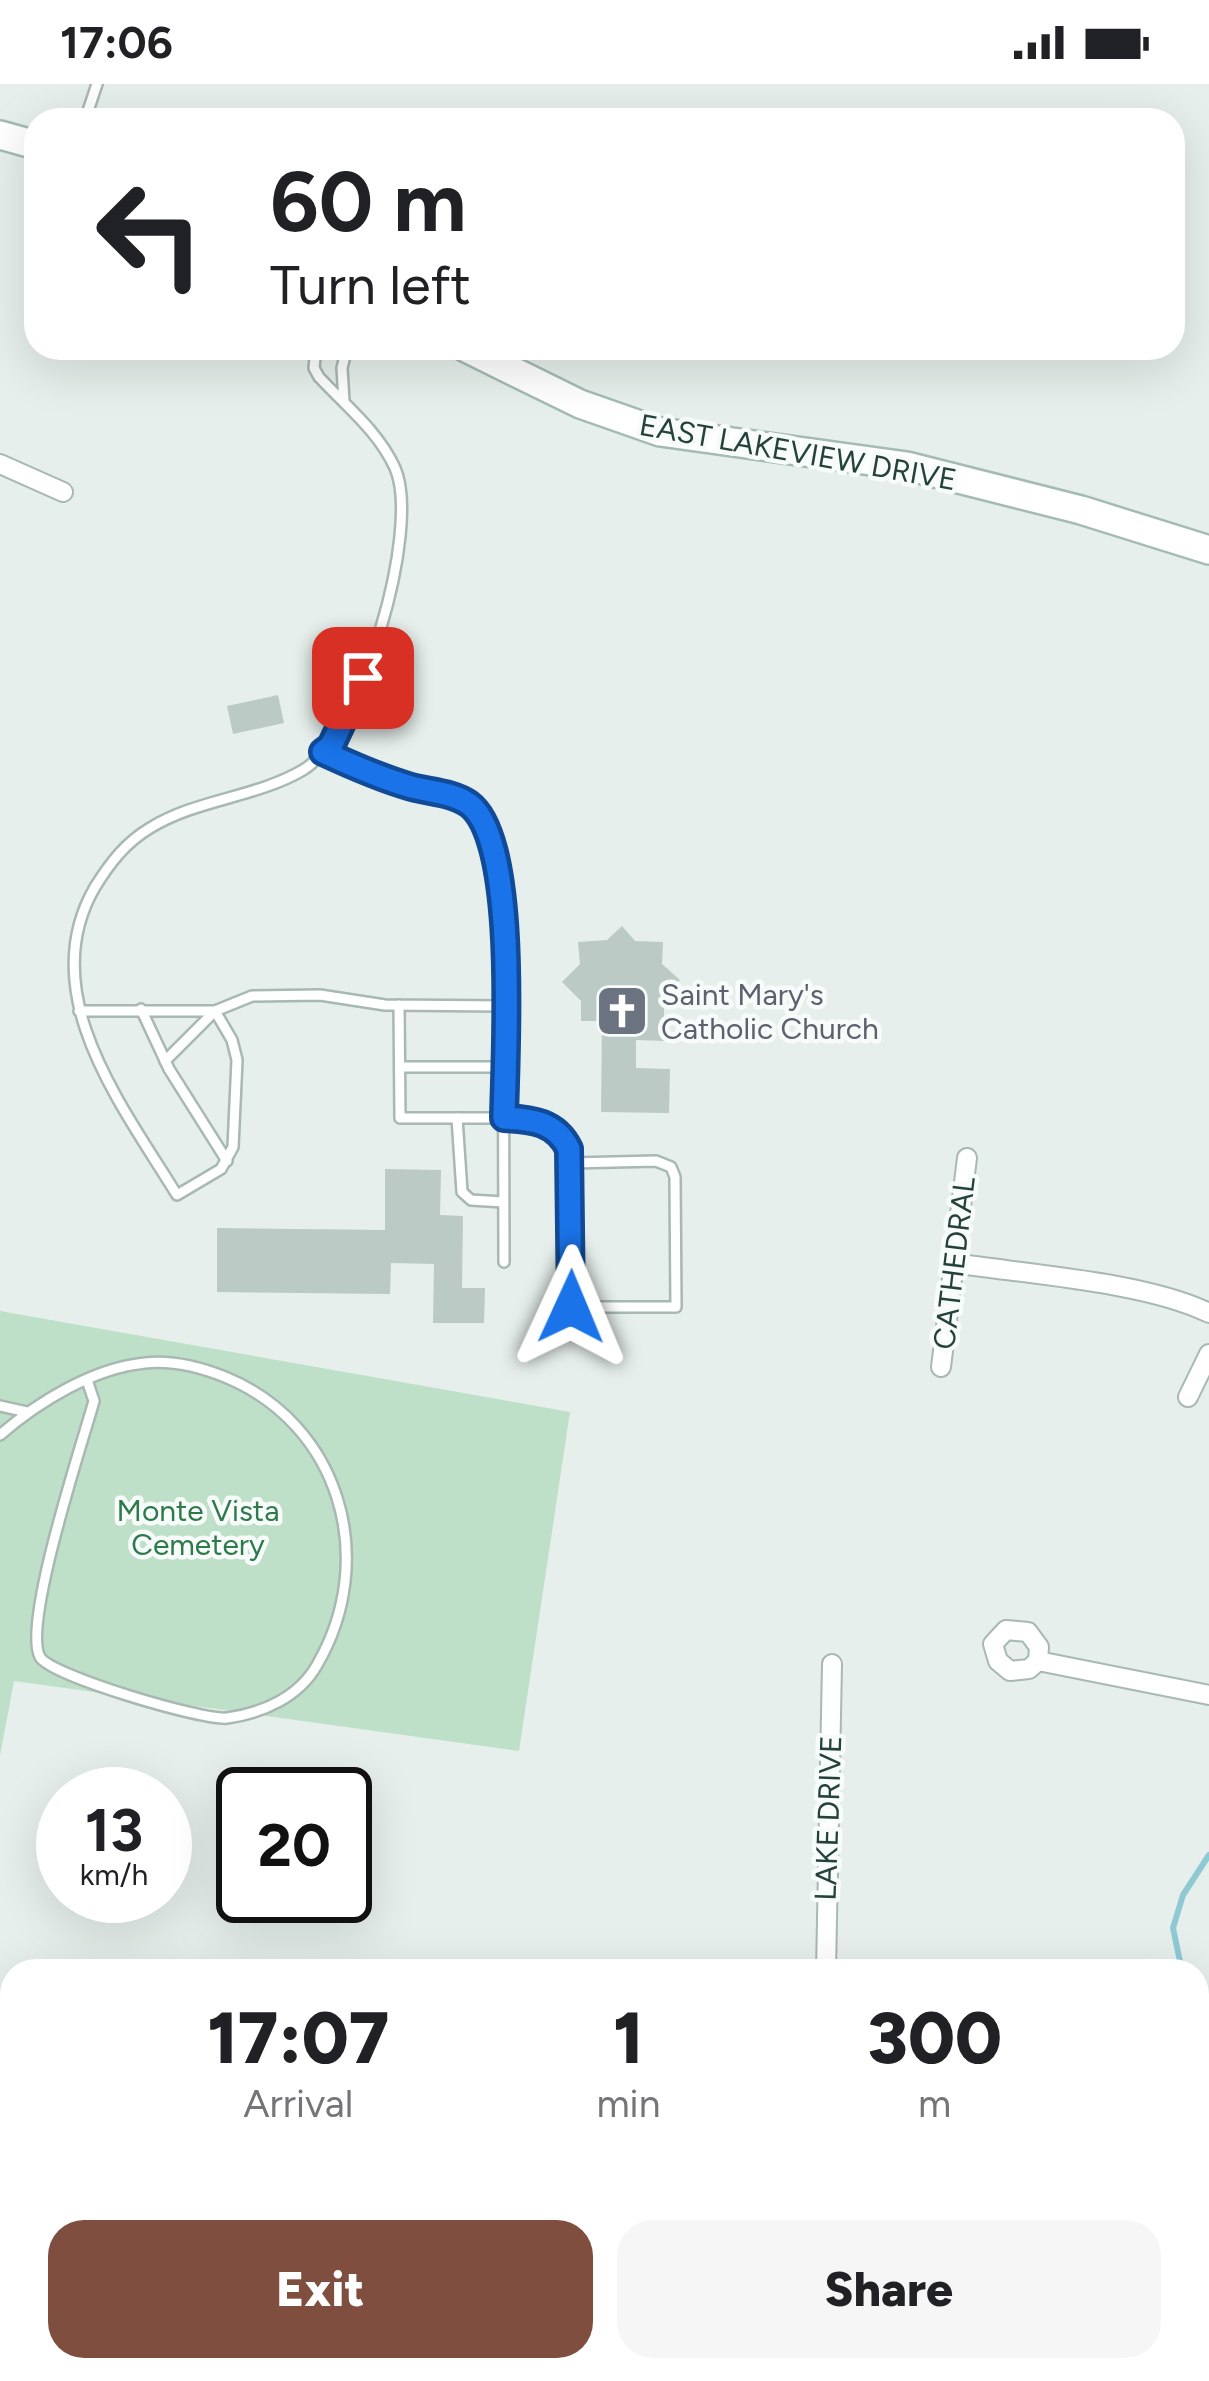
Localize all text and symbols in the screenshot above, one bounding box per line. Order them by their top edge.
text: 17:06 [60,15,173,69]
text: 60 m [270,151,466,252]
icon: left [72,156,228,312]
text: Turn left [270,253,471,318]
street label: EAST LAKEVIEW DRIVE [637,406,959,498]
pin [312,627,414,729]
icon: arrive [330,645,396,711]
place label: Saint Mary's Catholic Church [661,976,879,1047]
church icon: Saint Mary's Catholic Church [594,983,650,1039]
street label: CATHEDRAL [925,1174,983,1351]
position arrow [508,1244,634,1370]
park label: Monte Vista Cemetery [117,1492,279,1563]
street label: LAKE DRIVE [807,1735,849,1901]
speed limit sign: 20 [216,1767,372,1923]
text: 13 [85,1794,143,1866]
text: km/h [80,1856,148,1893]
text: 17:07 [207,1995,389,2081]
text: 1 [613,1995,644,2081]
text: 300 [868,1995,1002,2081]
text: Arrival [243,2080,353,2127]
text: min [596,2080,660,2127]
text: m [918,2080,951,2127]
button: Exit [48,2220,593,2358]
button: Share [617,2220,1161,2358]

